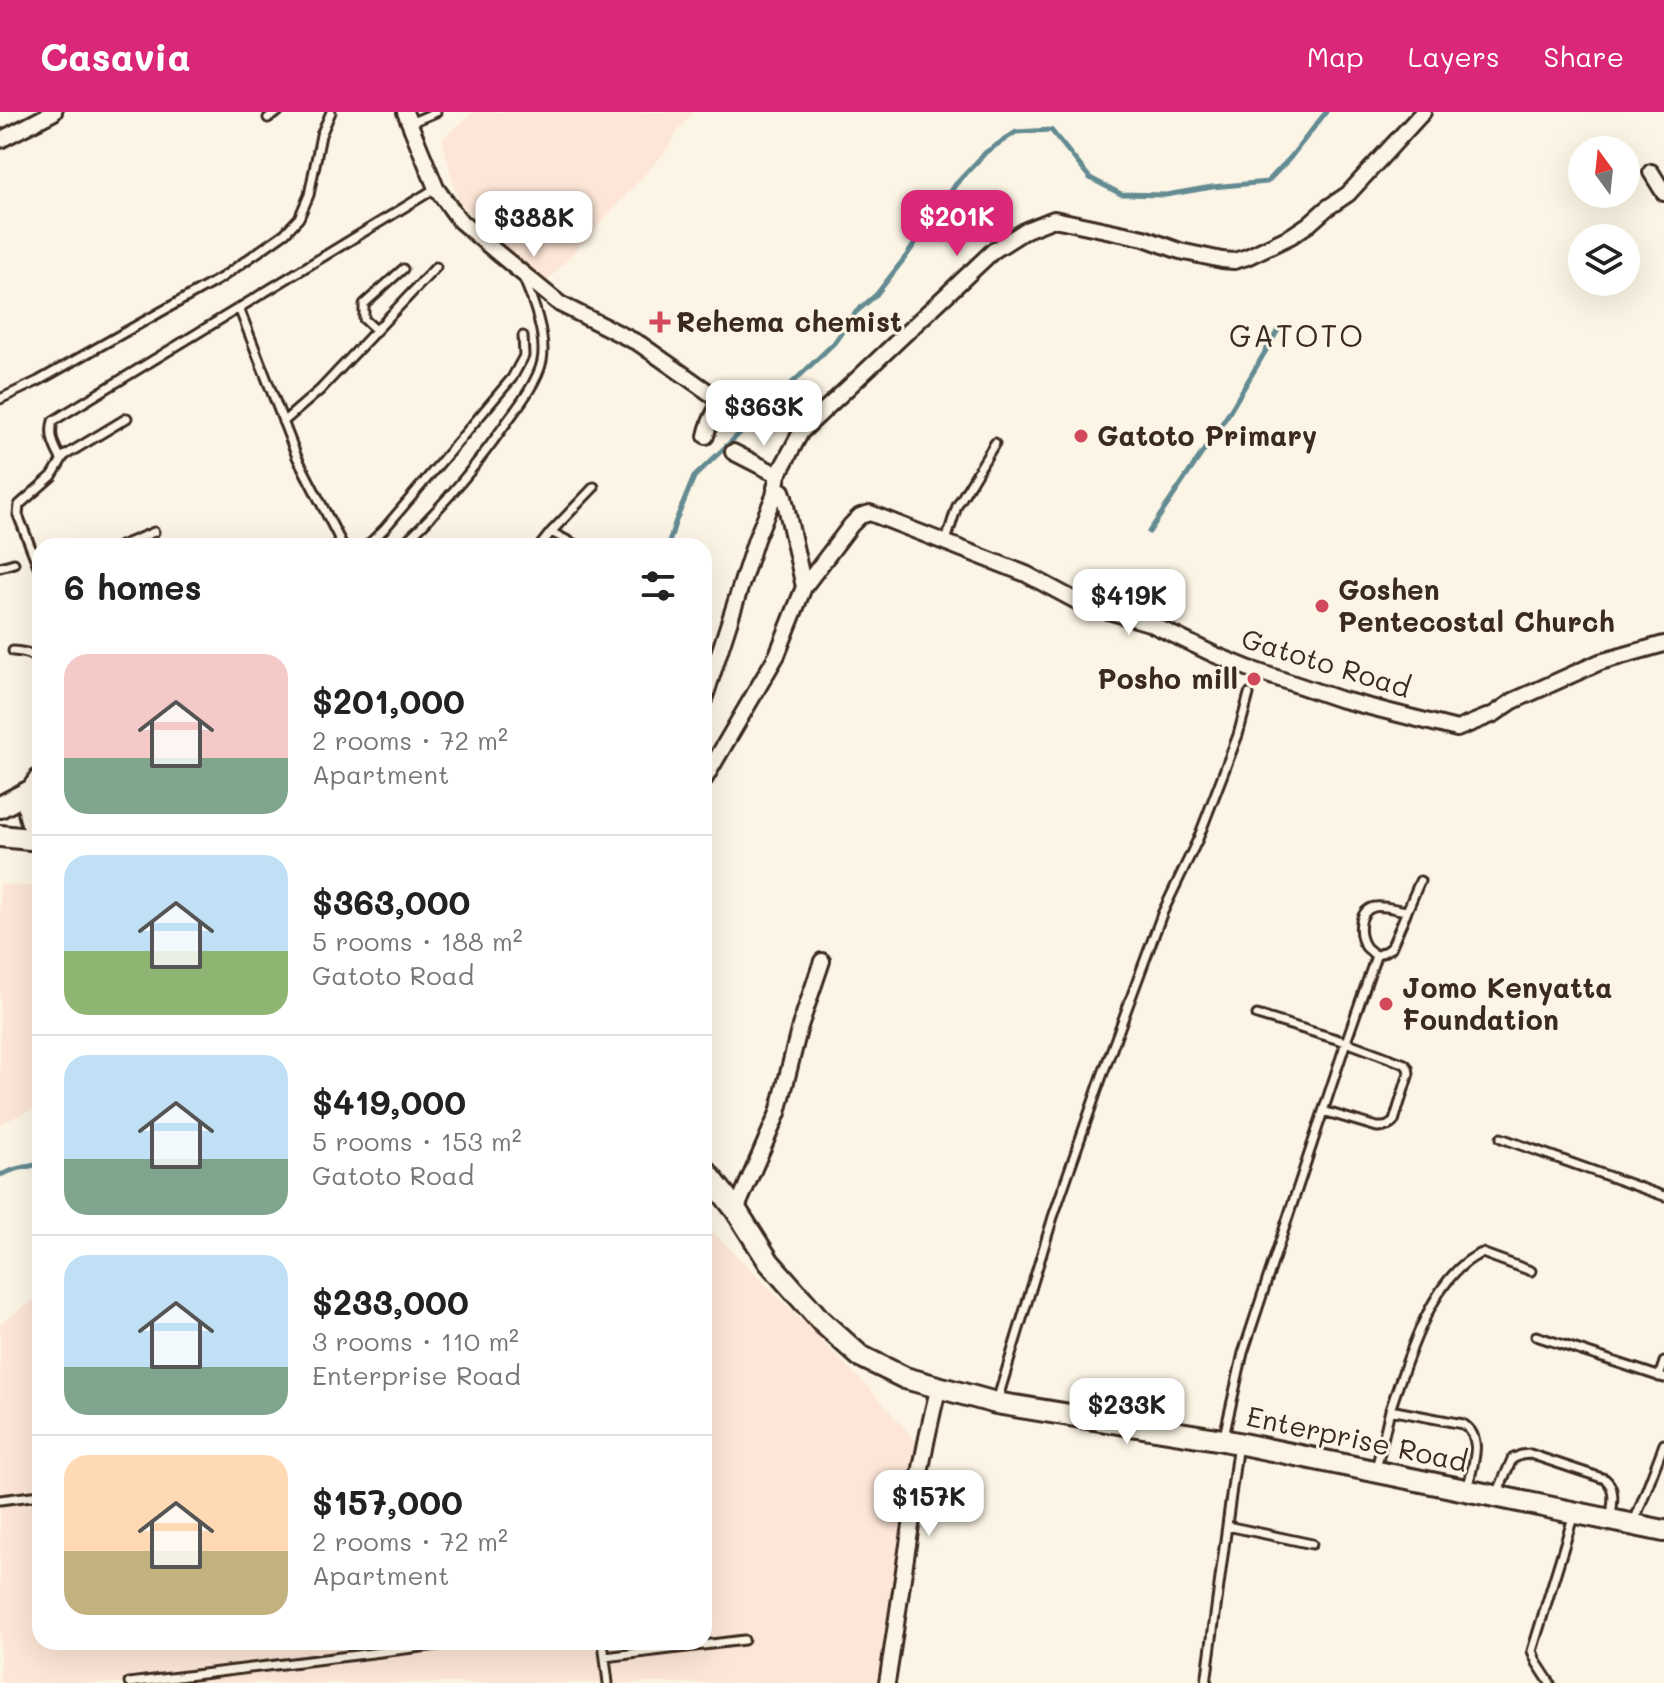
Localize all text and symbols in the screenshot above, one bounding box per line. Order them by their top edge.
text: Casavia [40,31,191,81]
text: Map [1307,38,1364,74]
text: Layers [1408,38,1500,74]
text: Share [1544,38,1624,74]
north arrow [1568,136,1640,208]
map controls [1568,136,1640,296]
pin: $201K [901,190,1013,258]
pin: $388K [478,191,590,259]
text: $201K [919,199,995,233]
text: $388K [493,200,575,234]
button: layers [1568,224,1640,296]
place label: Rehema chemist [676,303,902,339]
marker: Rehema chemist [651,313,669,331]
district label: GATOTO [1229,315,1365,355]
pin: $363K [708,380,820,448]
text: $363K [724,389,804,423]
place label: Gatoto Primary [1097,417,1317,454]
marker: Gatoto Primary [1072,427,1090,445]
text: 6 homes [64,564,202,609]
icon: filters [636,564,680,608]
pin: $419K [1073,569,1185,637]
place label: Goshen Pentecostal Church [1338,571,1615,639]
text: $419K [1091,578,1167,612]
marker: Goshen Pentecostal Church [1313,597,1331,615]
street label: Gatoto Road [1237,619,1415,705]
place label: Posho mill [1098,660,1238,696]
marker: Posho mill [1245,670,1263,688]
text: $201,000 [312,678,465,723]
icon: home [128,686,224,782]
text: 2 rooms · 72 m² [312,723,508,757]
text: Apartment [312,757,449,791]
text: $363,000 [312,879,470,924]
icon: home [128,887,224,983]
text: 5 rooms · 188 m² [312,924,523,958]
text: Gatoto Road [312,958,474,992]
place label: Jomo Kenyatta Foundation [1402,969,1612,1037]
marker: Jomo Kenyatta Foundation [1377,995,1395,1013]
text: $419,000 [312,1079,466,1124]
icon: home [128,1087,224,1183]
text: 5 rooms · 153 m² [312,1124,522,1158]
text: Gatoto Road [312,1158,474,1192]
text: $233,000 [312,1279,469,1324]
icon: home [128,1287,224,1383]
text: 3 rooms · 110 m² [312,1324,519,1358]
text: Enterprise Road [312,1358,521,1392]
pin: $233K [1071,1378,1183,1446]
text: $233K [1088,1387,1166,1421]
street label: Enterprise Road [1244,1397,1471,1479]
pin: $157K [873,1470,985,1538]
text: $157,000 [312,1479,463,1524]
text: $157K [892,1479,966,1513]
icon: home [128,1487,224,1583]
text: 2 rooms · 72 m² [312,1524,508,1558]
text: Apartment [312,1558,449,1592]

